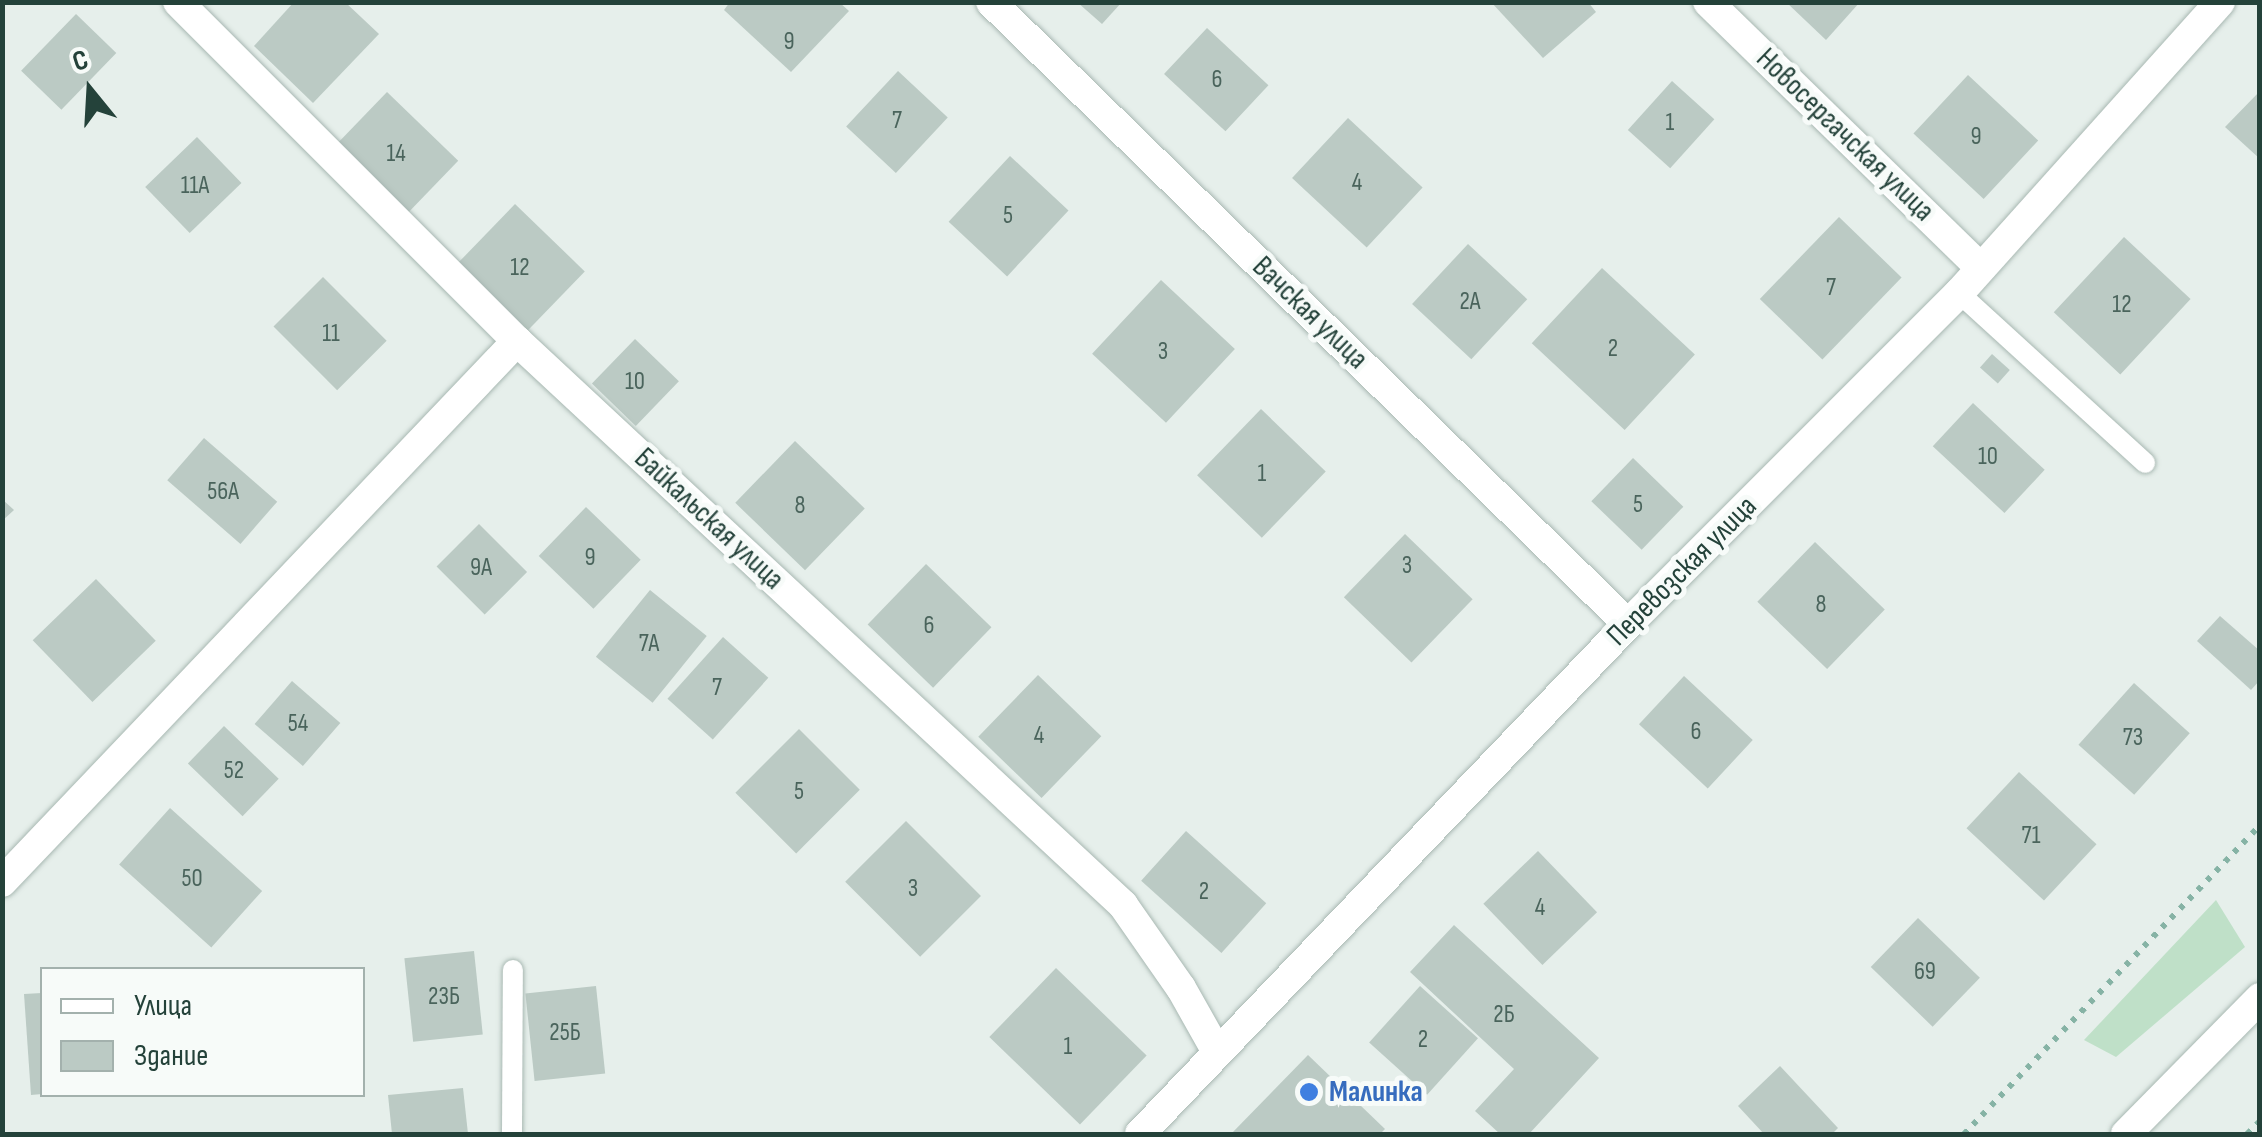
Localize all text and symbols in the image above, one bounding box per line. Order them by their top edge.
house number: 9 [783,27,795,57]
north arrow [40,40,140,140]
street label: Новосергачская улица [1749,41,1941,229]
text: С [69,43,93,79]
house number: 6 [1212,65,1222,95]
house number: 7 [892,106,902,136]
house number: 1 [1666,108,1674,138]
house number: 9 [1970,122,1982,152]
house number: 14 [386,139,406,169]
house number: 4 [1352,168,1362,198]
house number: 11А [181,171,209,201]
house number: 5 [1003,201,1013,231]
street label: Вачская улица [1245,249,1375,377]
house number: 12 [510,253,530,283]
house number: 7 [1826,273,1836,303]
house number: 2А [1460,287,1480,317]
house number: 12 [2112,290,2132,320]
house number: 11 [322,319,340,349]
house number: 2 [1608,334,1618,364]
house number: 3 [1158,337,1168,367]
house number: 10 [625,367,645,397]
street label: Байкальская улица [627,441,791,597]
house number: 10 [1978,442,1998,472]
house number: 1 [1258,459,1266,489]
house number: 56А [207,477,239,507]
street label: Перевозская улица [1600,489,1764,653]
house number: 5 [1633,490,1643,520]
house number: 8 [795,491,805,521]
house number: 9 [584,543,596,573]
house number: 3 [1402,551,1412,581]
house number: 9А [470,553,492,583]
house number: 8 [1816,590,1826,620]
house number: 6 [924,611,934,641]
house number: 7А [639,629,659,659]
house number: 7 [712,673,722,703]
house number: 54 [288,709,308,739]
house number: 6 [1691,717,1701,747]
house number: 4 [1034,721,1044,751]
house number: 73 [2123,723,2143,753]
house number: 52 [224,756,244,786]
house number: 5 [794,777,804,807]
house number: 71 [2022,821,2040,851]
house number: 50 [181,864,203,894]
house number: 3 [908,874,918,904]
house number: 2 [1199,877,1209,907]
house number: 4 [1535,893,1545,923]
house number: 69 [1914,957,1936,987]
legend [40,967,365,1097]
house number: 23Б [428,982,460,1012]
text: Улица [134,988,192,1024]
house number: 2Б [1493,1000,1515,1030]
house number: 25Б [549,1018,581,1048]
house number: 2 [1418,1025,1428,1055]
house number: 1 [1064,1032,1072,1062]
text: Здание [134,1038,208,1074]
place label: Малинка [1329,1074,1423,1110]
marker: Малинка [1298,1081,1320,1103]

